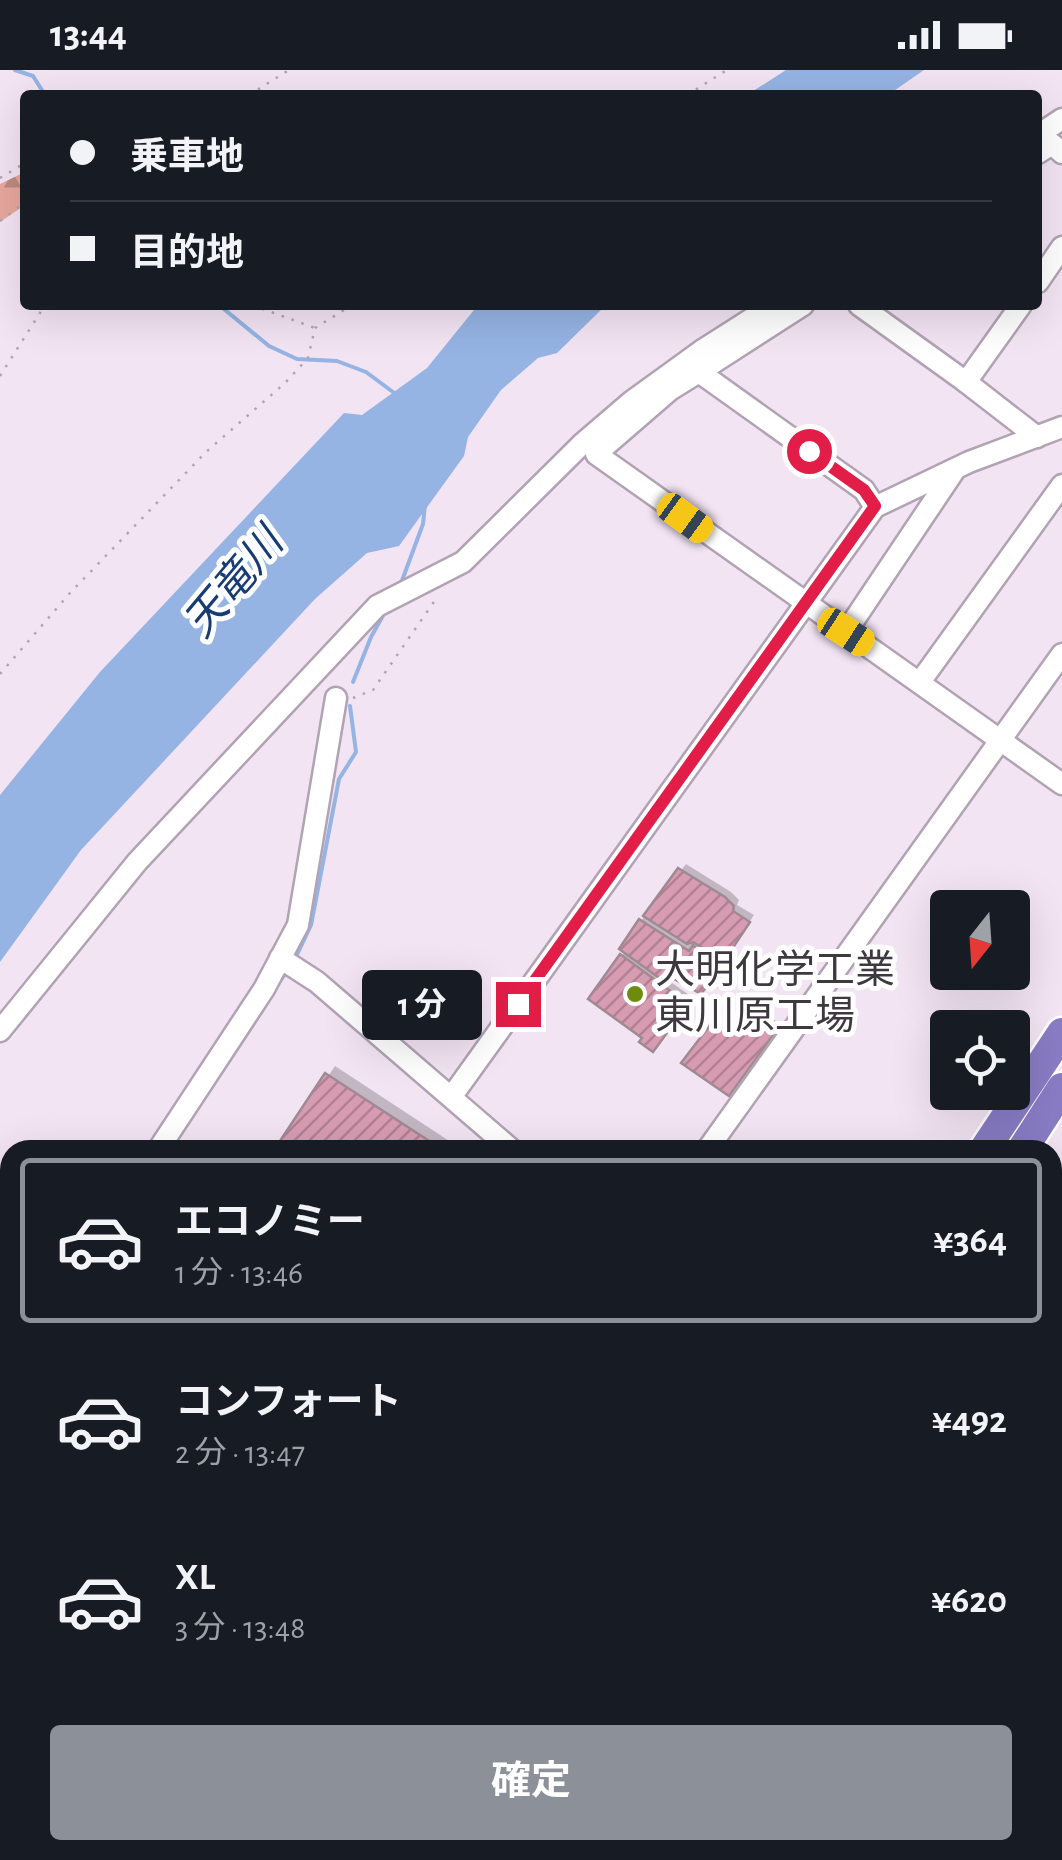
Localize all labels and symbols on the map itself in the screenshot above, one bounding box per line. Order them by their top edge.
route start [787,429,832,474]
car [652,488,718,548]
water label: 天竜川 [176,517,293,645]
car [813,603,879,661]
north arrow [930,890,1030,990]
place label: 大明化学工業 東川原工場 [655,949,895,1037]
callout: 1 分 [363,969,483,1039]
route end [496,982,541,1027]
marker: 大明化学工業 東川原工場 [624,983,646,1005]

